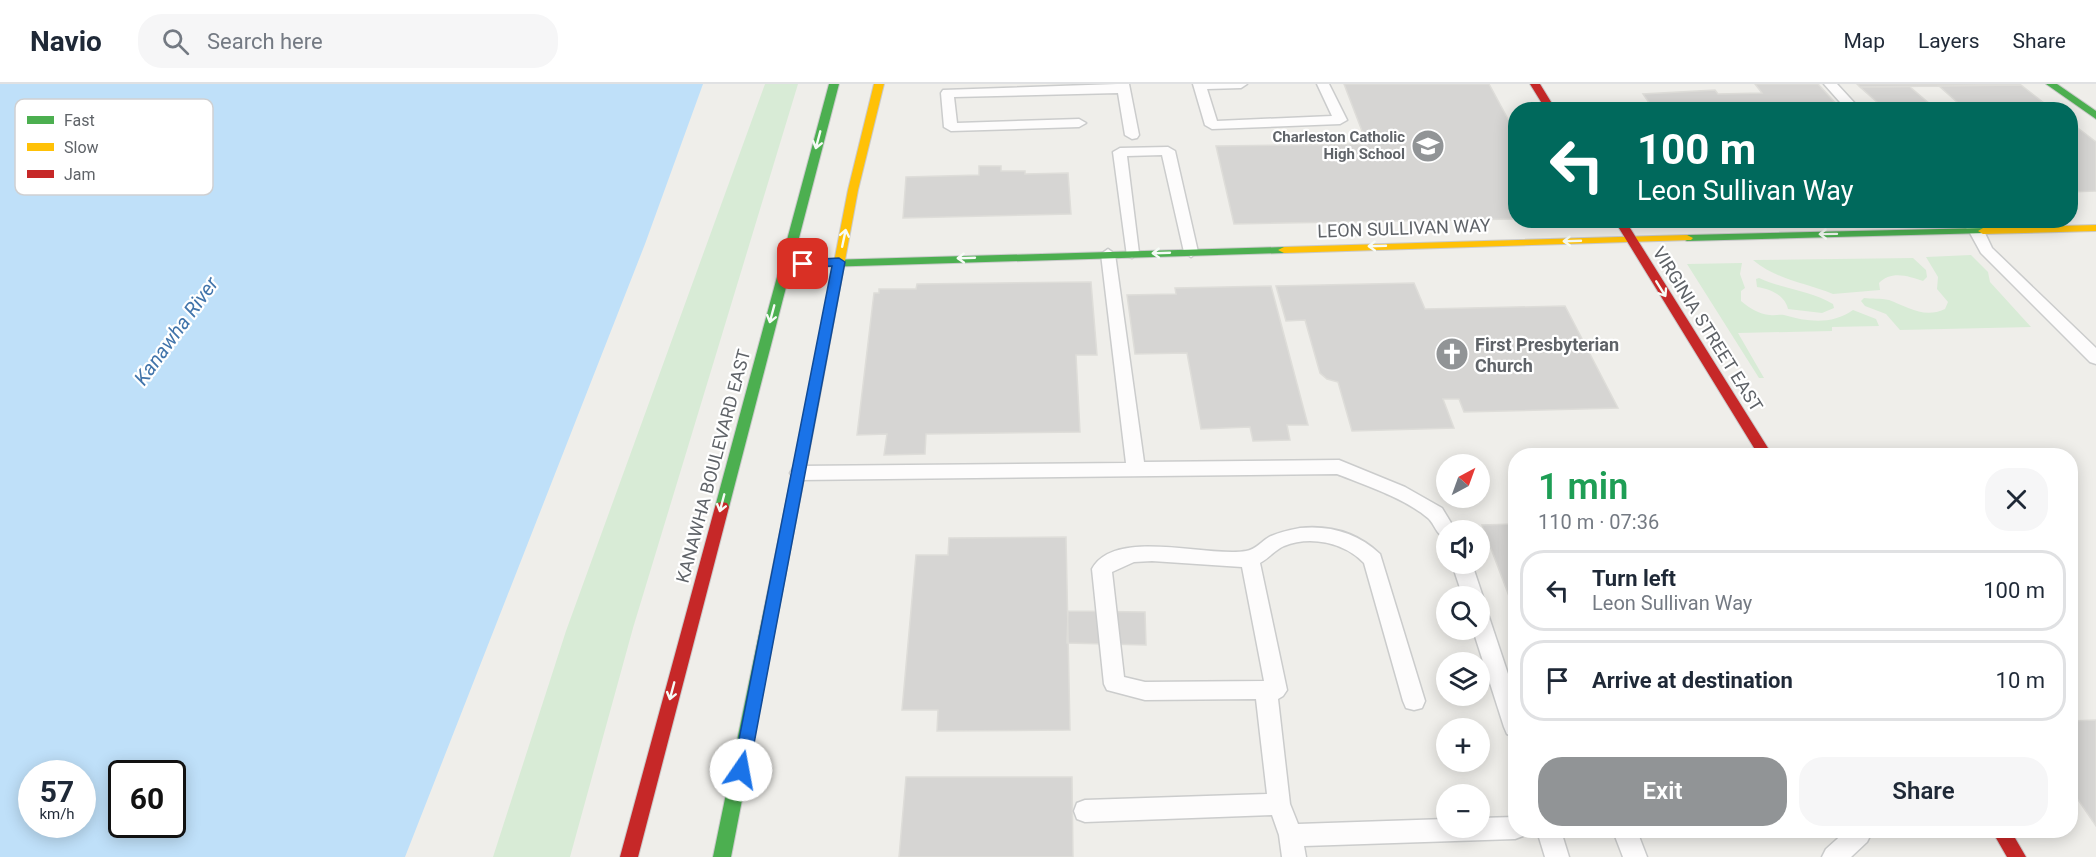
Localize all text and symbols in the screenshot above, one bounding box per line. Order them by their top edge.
search box [138,14,558,68]
text: Navio [30,25,102,58]
icon: search [159,25,192,58]
text: Search here [207,29,323,54]
text: Map [1843,29,1885,53]
text: Layers [1918,29,1979,53]
text: Share [2012,29,2066,53]
legend [15,99,213,195]
text: Fast [64,111,95,130]
text: 100 m [1637,125,1756,174]
icon: left [1538,126,1616,204]
place label: Charleston Catholic High School [1272,128,1405,163]
school or university icon: Charleston Catholic High School [1410,128,1446,164]
one-way arrow [812,131,823,150]
text: Slow [64,138,99,157]
text: Jam [64,165,96,184]
text: Leon Sullivan Way [1637,175,1853,207]
street label: LEON SULLIVAN WAY [1317,214,1491,242]
one-way arrow [839,229,850,249]
one-way arrow [1818,229,1838,240]
one-way arrow [1562,235,1582,247]
pin [777,238,828,289]
one-way arrow [1367,241,1387,252]
street label: VIRGINIA STREET EAST [1649,243,1767,415]
icon: arrive [786,247,819,280]
one-way arrow [1151,247,1171,258]
one-way arrow [956,253,976,264]
water label: Kanawha River [129,271,224,390]
one-way arrow [1656,280,1668,297]
one-way arrow [766,305,777,324]
place label: First Presbyterian Church [1475,334,1619,376]
church icon: First Presbyterian Church [1434,336,1470,372]
street label: KANAWHA BOULEVARD EAST [672,347,754,585]
north arrow [1436,454,1490,508]
map controls [1436,454,1490,838]
text: 1 min [1538,466,1628,508]
button: close [1985,468,2048,531]
one-way arrow [716,493,727,512]
text: 110 m · 07:36 [1538,510,1659,534]
button: sound [1436,520,1490,574]
text: Turn left [1592,566,1676,591]
icon: left [1541,574,1574,607]
text: 100 m [1983,578,2045,603]
button: search [1436,586,1490,640]
text: Leon Sullivan Way [1592,591,1752,615]
button: layers [1436,652,1490,706]
icon: arrive [1541,664,1574,697]
text: Arrive at destination [1592,668,1793,693]
text: 10 m [1996,668,2045,693]
one-way arrow [666,682,678,701]
button: + [1436,718,1490,772]
position arrow [709,738,773,802]
button: Exit [1538,757,1787,826]
button: Share [1799,757,2048,826]
speed limit sign: 60 [108,760,186,838]
text: 57 [40,774,74,809]
button: − [1436,784,1490,838]
text: km/h [39,805,75,823]

